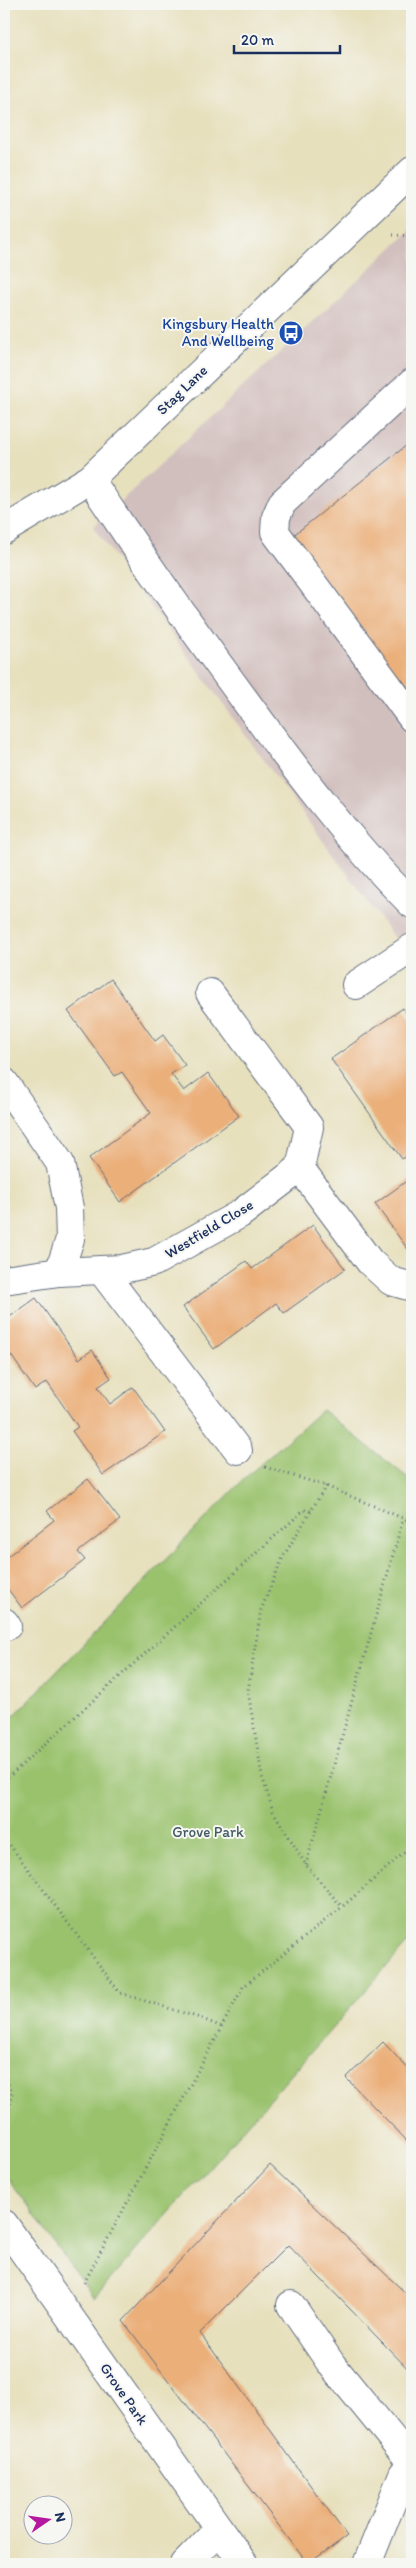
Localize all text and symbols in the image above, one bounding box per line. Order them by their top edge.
scale bar [234,22,340,54]
text: 20 m [241,31,275,49]
place label: Kingsbury Health And Wellbeing [162,315,274,350]
bus stop icon: Kingsbury Health And Wellbeing [278,320,304,346]
street label: Stag Lane [153,361,211,419]
street label: Westfield Close [162,1196,256,1262]
park label: Grove Park [172,1823,244,1841]
street label: Grove Park [96,2360,152,2429]
north arrow [22,2496,72,2546]
text: N [51,2511,70,2524]

